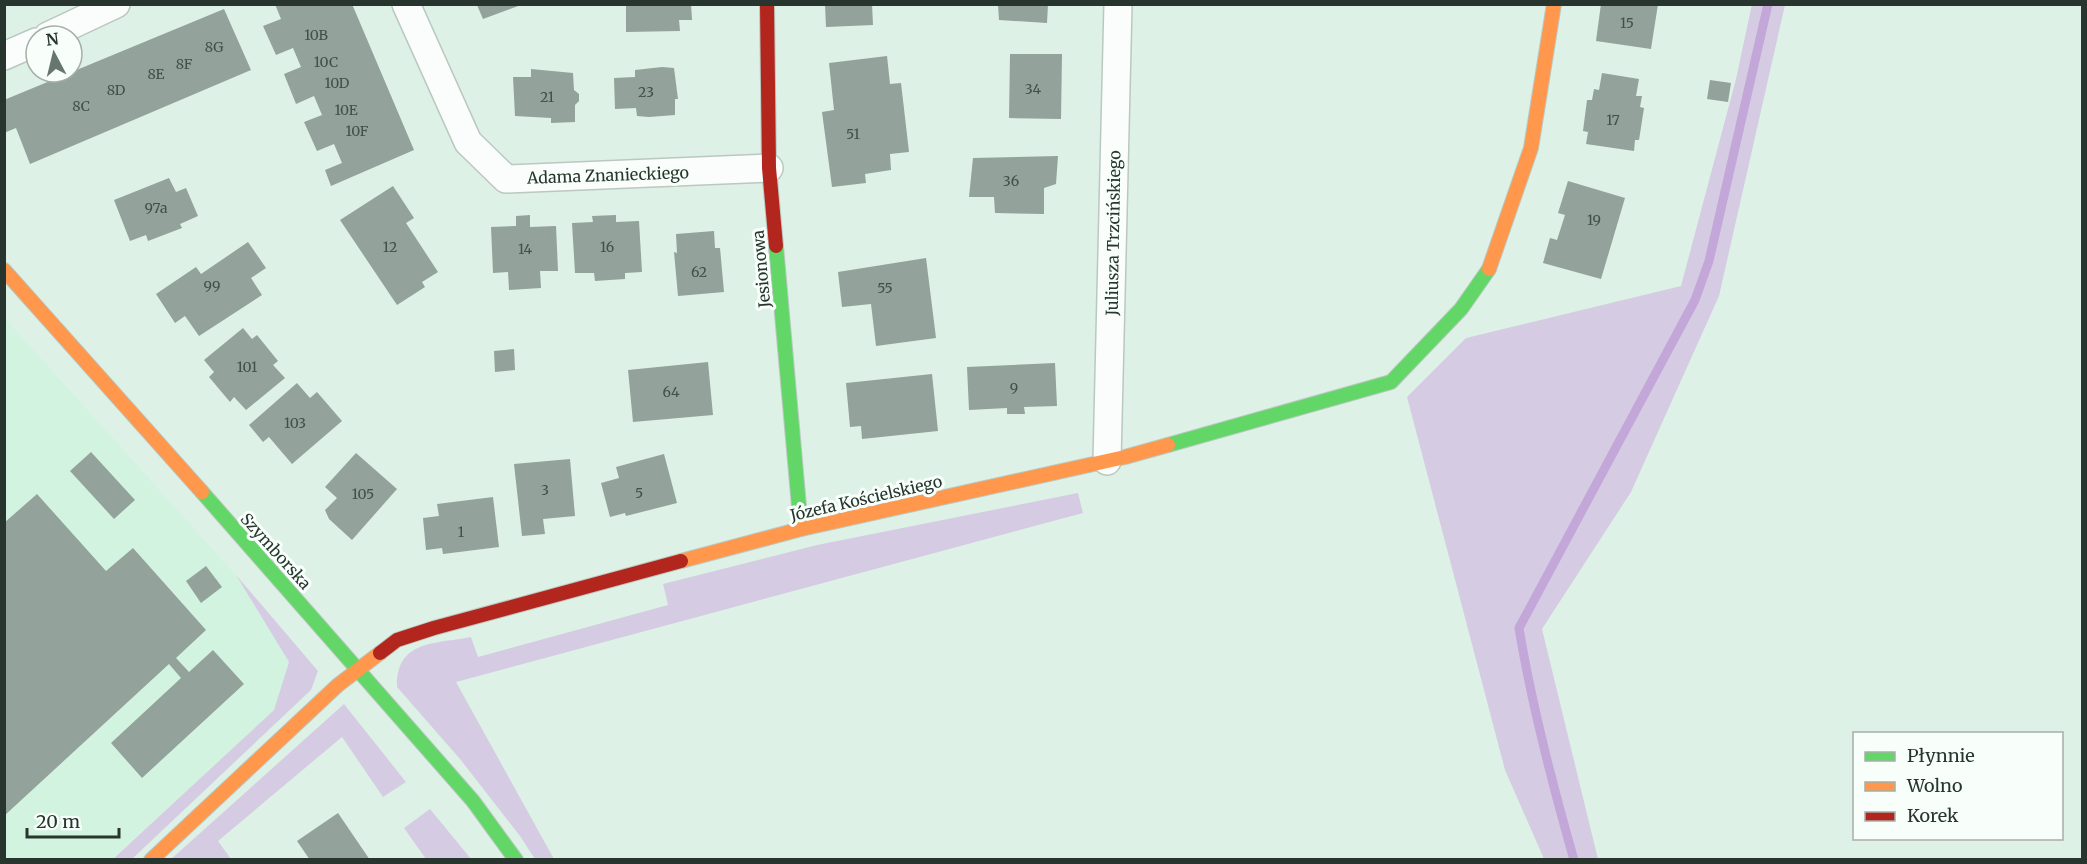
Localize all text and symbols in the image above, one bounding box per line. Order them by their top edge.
house number: 15 [1620,14,1634,32]
north arrow [24,24,84,84]
house number: 10B [304,26,328,44]
text: N [45,28,60,50]
house number: 8G [205,38,223,56]
house number: 10C [314,53,338,71]
house number: 8F [176,55,193,73]
house number: 8E [147,65,165,83]
house number: 10D [325,74,350,92]
house number: 34 [1025,80,1042,98]
house number: 8D [107,81,126,99]
house number: 23 [638,83,654,101]
house number: 21 [540,88,554,106]
house number: 8C [72,97,90,115]
house number: 10E [334,101,358,119]
house number: 17 [1606,111,1620,129]
house number: 10F [346,122,369,140]
house number: 51 [846,125,860,143]
street label: Juliusza Trzcińskiego [1102,150,1124,317]
street label: Adama Znanieckiego [526,162,689,188]
house number: 36 [1003,172,1019,190]
house number: 97a [144,199,168,217]
house number: 19 [1587,211,1601,229]
street label: Jesionowa [748,229,774,310]
house number: 12 [383,238,397,256]
house number: 16 [600,238,614,256]
house number: 14 [518,240,532,258]
house number: 62 [691,263,707,281]
house number: 99 [204,277,220,295]
house number: 55 [877,279,893,297]
house number: 101 [237,358,257,376]
house number: 9 [1010,379,1018,397]
house number: 64 [662,383,680,401]
house number: 103 [284,414,306,432]
street label: Józefa Kościelskiego [787,471,944,525]
house number: 3 [541,481,549,499]
house number: 5 [635,484,643,502]
house number: 105 [352,485,374,503]
street label: Szymborska [237,509,316,594]
house number: 1 [458,523,464,541]
legend [1853,732,2063,840]
text: Płynnie [1907,744,1975,767]
text: Wolno [1906,774,1963,797]
scale bar [27,801,118,839]
text: Korek [1907,804,1959,827]
text: 20 m [36,810,80,833]

